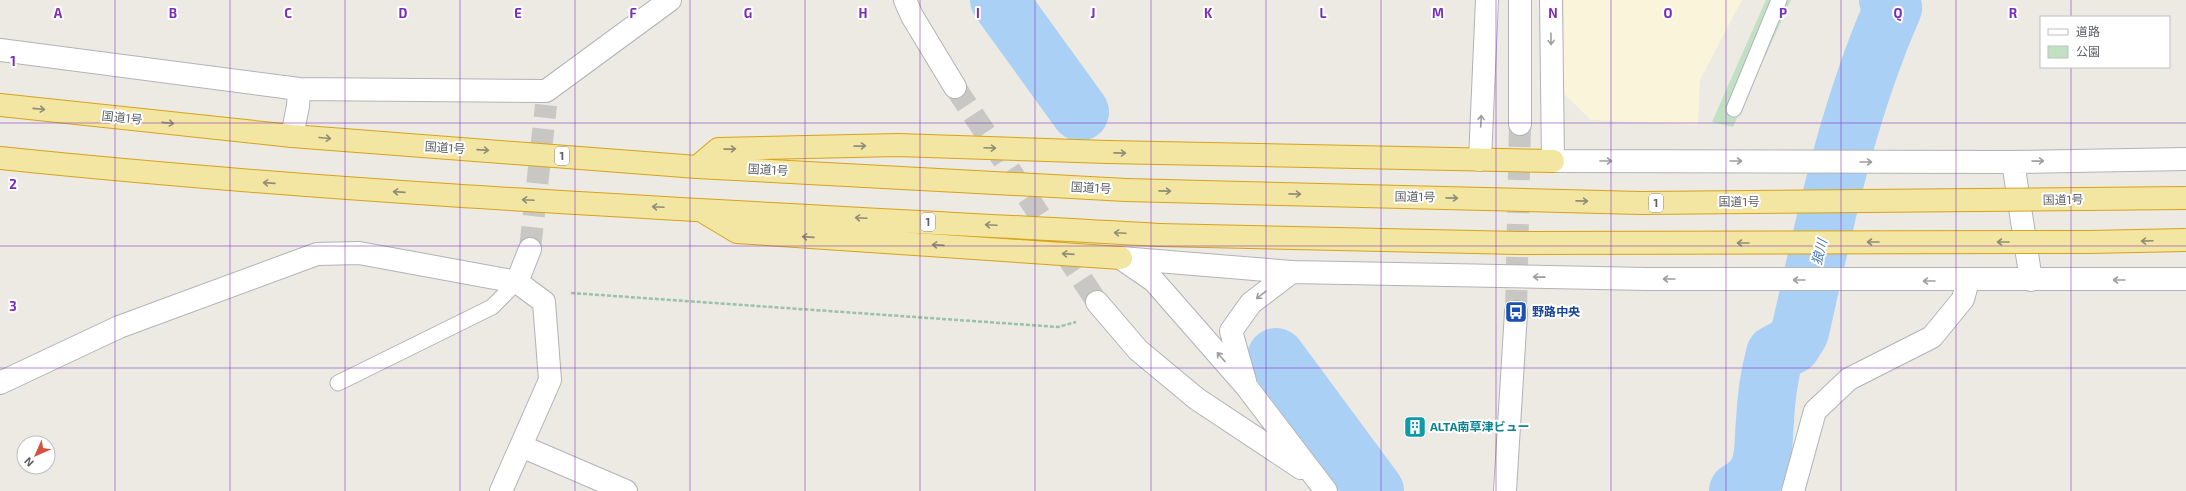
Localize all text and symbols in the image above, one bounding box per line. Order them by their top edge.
text: A [54,5,63,21]
text: B [169,5,177,21]
text: C [284,5,292,21]
text: D [399,5,408,21]
text: E [514,5,522,21]
text: F [629,5,637,21]
text: G [744,5,752,21]
text: H [859,5,868,21]
text: I [976,5,980,21]
text: J [1091,5,1095,21]
text: K [1204,5,1213,21]
text: L [1320,5,1327,21]
text: M [1432,5,1444,21]
text: N [1548,5,1558,21]
text: O [1664,5,1673,21]
text: P [1779,5,1787,21]
text: Q [1894,5,1903,22]
text: R [2009,5,2018,21]
legend [2040,16,2170,68]
text: 道路 [2076,24,2100,38]
one-way arrow [1547,32,1555,45]
text: 公園 [2076,44,2100,58]
text: 1 [10,53,16,69]
one-way arrow [32,106,45,113]
street label: 国道1号 [101,108,143,126]
one-way arrow [1478,115,1485,128]
one-way arrow [161,119,174,127]
one-way arrow [318,135,331,142]
street label: 国道1号 [424,139,466,155]
one-way arrow [853,142,866,150]
one-way arrow [723,145,736,153]
one-way arrow [983,145,996,152]
one-way arrow [476,147,489,154]
road number: 1 [555,147,569,165]
one-way arrow [1113,149,1126,157]
one-way arrow [1599,157,1612,165]
one-way arrow [1729,157,1742,165]
one-way arrow [2031,157,2044,165]
one-way arrow [1859,158,1872,166]
street label: 国道1号 [747,161,789,177]
text: 2 [9,176,17,192]
one-way arrow [263,179,276,186]
street label: 国道1号 [1070,179,1112,195]
one-way arrow [1158,187,1171,194]
one-way arrow [393,189,406,196]
street label: 国道1号 [1395,189,1436,203]
one-way arrow [1288,190,1301,198]
street label: 国道1号 [2042,192,2083,206]
one-way arrow [1445,194,1458,202]
road number: 1 [1649,194,1663,212]
street label: 国道1号 [1719,194,1759,208]
one-way arrow [522,196,535,203]
one-way arrow [1575,197,1588,205]
one-way arrow [652,203,665,210]
road number: 1 [921,213,935,231]
one-way arrow [855,214,868,222]
one-way arrow [985,222,998,229]
one-way arrow [1114,229,1127,236]
one-way arrow [802,233,815,240]
water label: 狼川 [1808,236,1830,267]
one-way arrow [2141,237,2154,244]
one-way arrow [1867,238,1880,246]
one-way arrow [1997,238,2010,246]
one-way arrow [1737,239,1750,247]
one-way arrow [932,242,945,249]
one-way arrow [1062,251,1075,258]
one-way arrow [1533,273,1546,281]
one-way arrow [1663,275,1676,283]
one-way arrow [1793,276,1806,284]
one-way arrow [2113,276,2126,284]
one-way arrow [1923,277,1936,285]
one-way arrow [1255,291,1266,300]
text: 3 [9,298,17,314]
bus stop icon: 野路中央 [1503,299,1529,325]
place label: 野路中央 [1532,304,1580,318]
one-way arrow [1216,352,1225,362]
building icon: ALTA南草津ビュー [1402,414,1428,440]
place label: ALTA南草津ビュー [1430,419,1529,433]
north arrow [16,435,56,475]
text: N [21,455,36,470]

